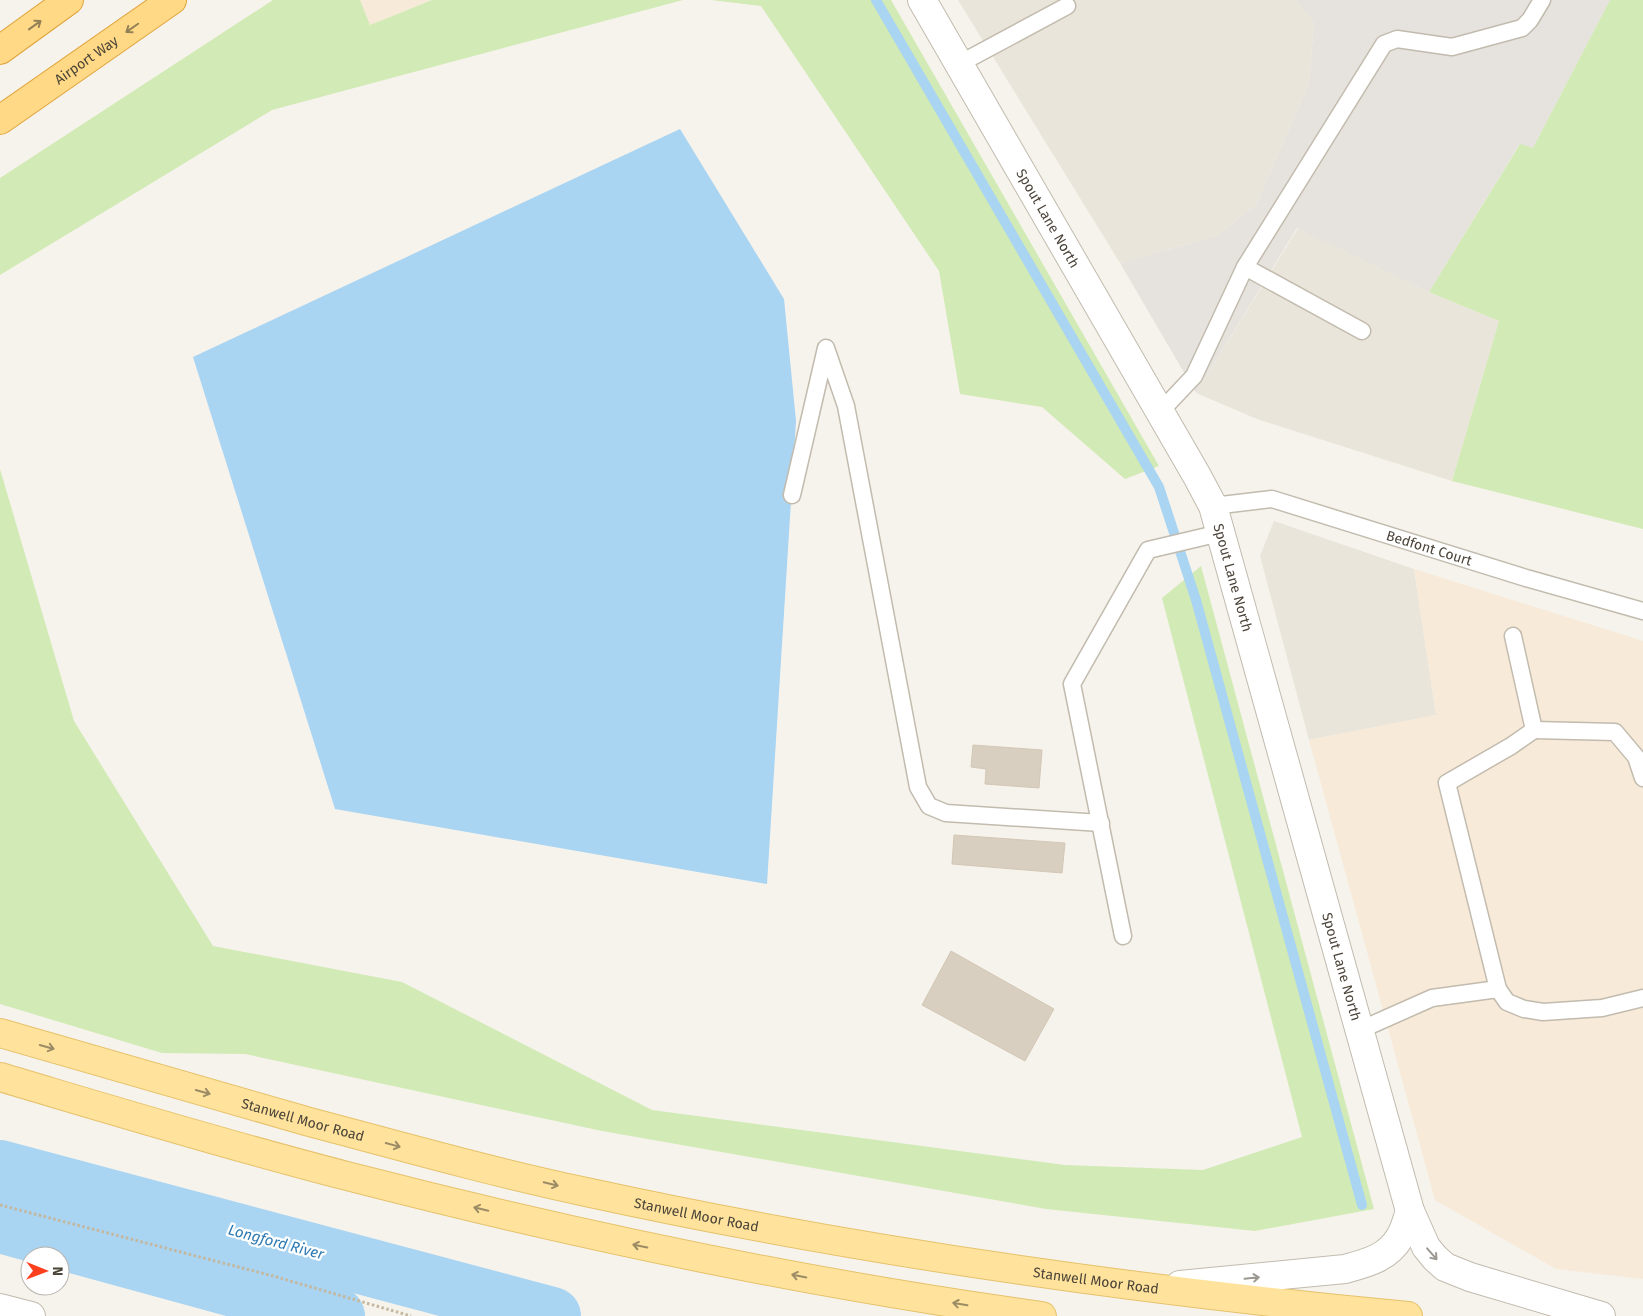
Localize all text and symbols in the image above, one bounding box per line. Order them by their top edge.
one-way arrow [27,20,41,30]
one-way arrow [126,23,140,33]
street label: Airport Way [51,32,121,88]
street label: Spout Lane North [1013,166,1083,271]
street label: Spout Lane North [1210,522,1256,634]
street label: Bedfont Court [1384,527,1475,569]
street label: Spout Lane North [1319,911,1365,1023]
one-way arrow [38,1042,54,1052]
one-way arrow [194,1088,210,1098]
street label: Stanwell Moor Road [239,1095,366,1145]
one-way arrow [385,1140,401,1150]
one-way arrow [542,1180,558,1189]
street label: Stanwell Moor Road [632,1194,760,1235]
one-way arrow [474,1204,490,1213]
water label: Longford River [226,1221,327,1264]
one-way arrow [632,1241,648,1250]
north arrow [20,1246,70,1296]
one-way arrow [1426,1247,1438,1260]
street label: Stanwell Moor Road [1032,1263,1160,1297]
text: N [49,1266,66,1276]
one-way arrow [792,1270,808,1280]
one-way arrow [1244,1273,1260,1283]
one-way arrow [952,1298,968,1308]

